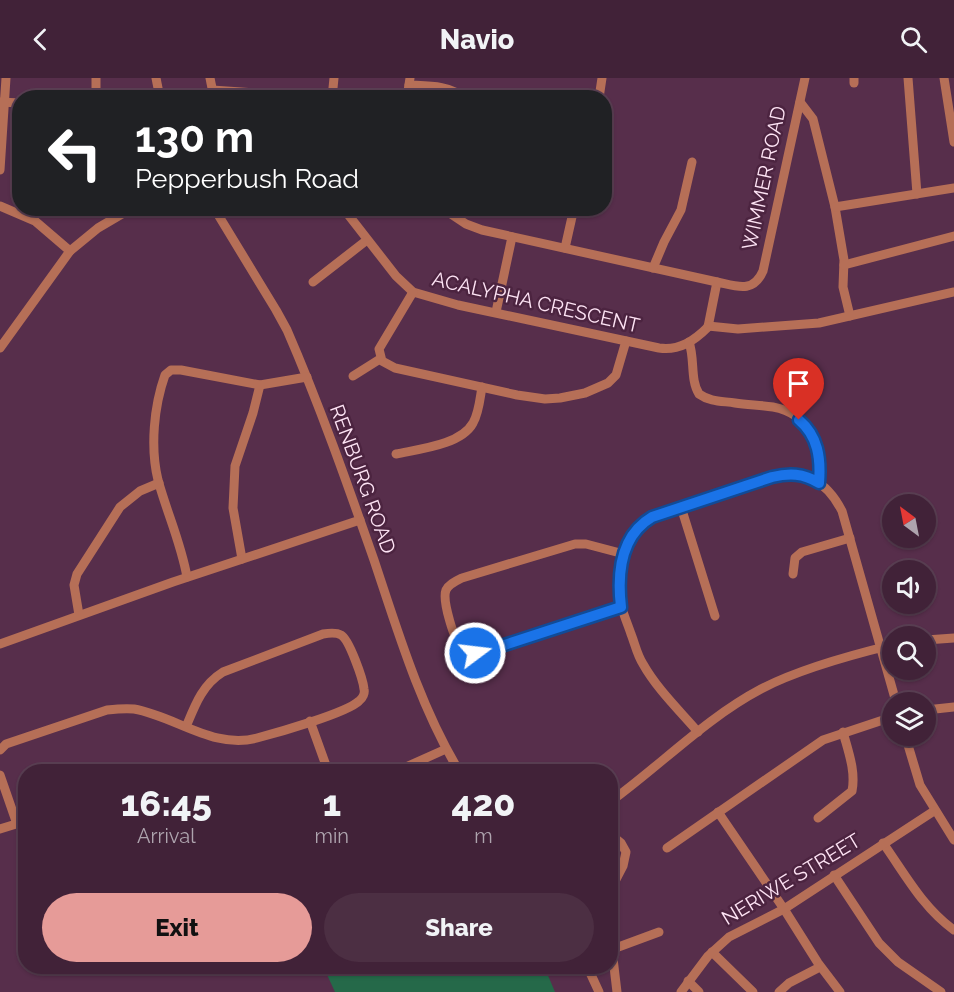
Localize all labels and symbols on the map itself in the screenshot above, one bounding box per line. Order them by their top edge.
street label: WIMMER ROAD [737,104,791,252]
street label: ACALYPHA CRESCENT [430,266,642,338]
pin [773,358,824,420]
street label: RENBURG ROAD [325,401,401,557]
north arrow [882,494,936,548]
position arrow [443,621,507,685]
street label: NERIWE STREET [717,828,865,930]

